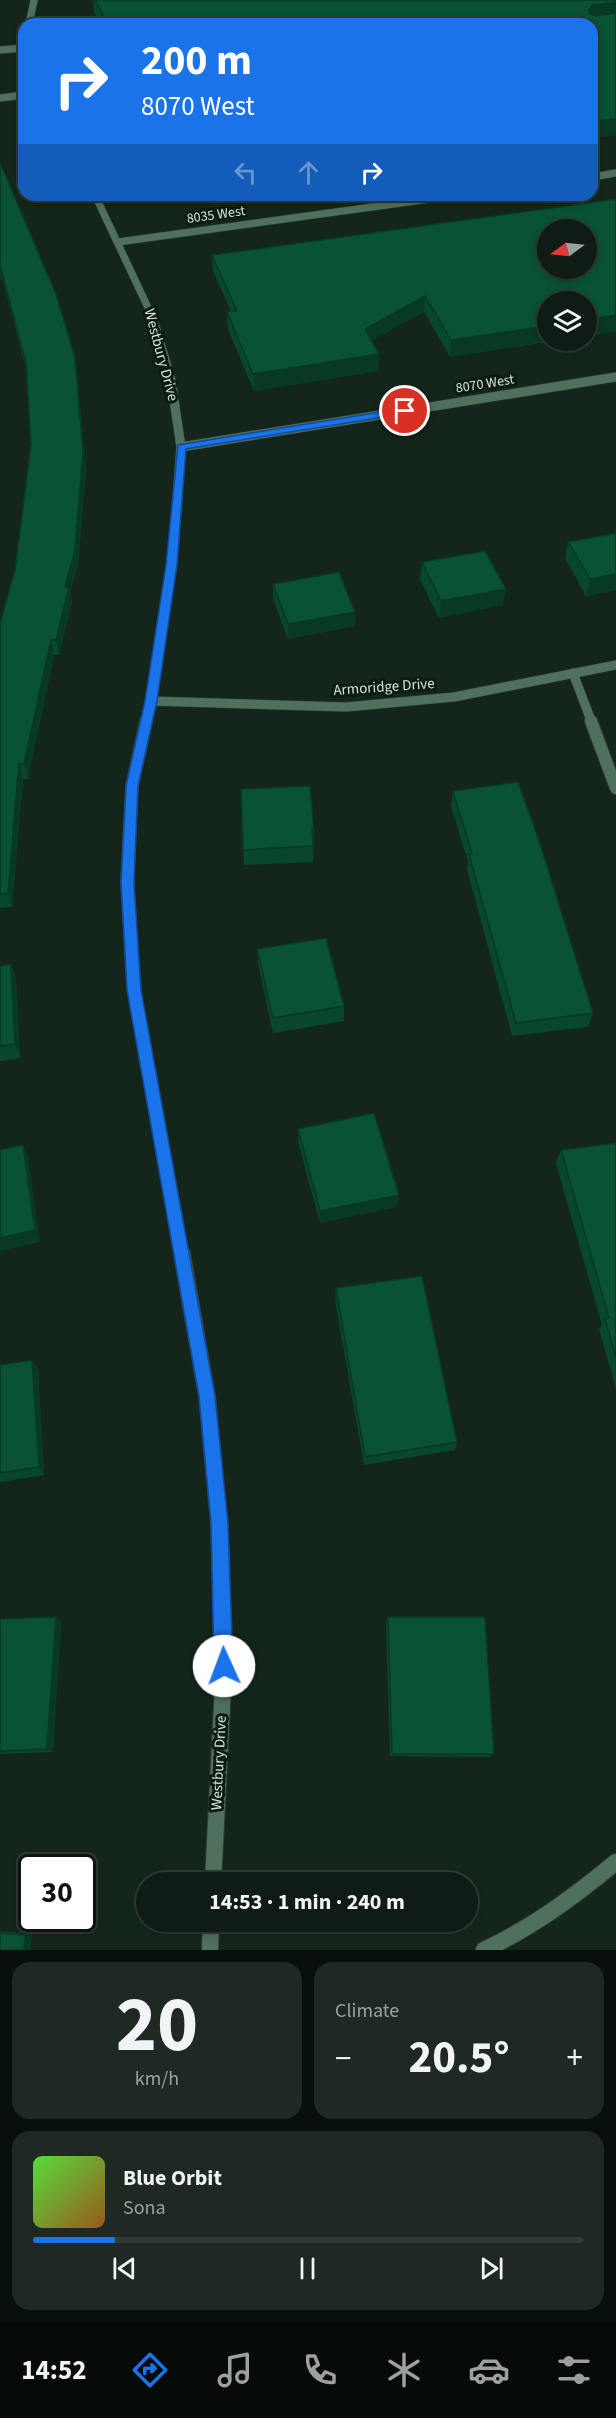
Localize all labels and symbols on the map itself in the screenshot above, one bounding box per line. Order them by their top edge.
street label: 8035 West [185,201,247,229]
north arrow [537,219,597,279]
street label: Westbury Drive [139,306,183,404]
street label: 8070 West [454,369,516,398]
pin [379,385,430,436]
street label: Armoridge Drive [333,673,435,701]
position arrow [192,1634,256,1698]
street label: Westbury Drive [206,1715,232,1811]
speed limit sign: 30 [18,1854,96,1932]

